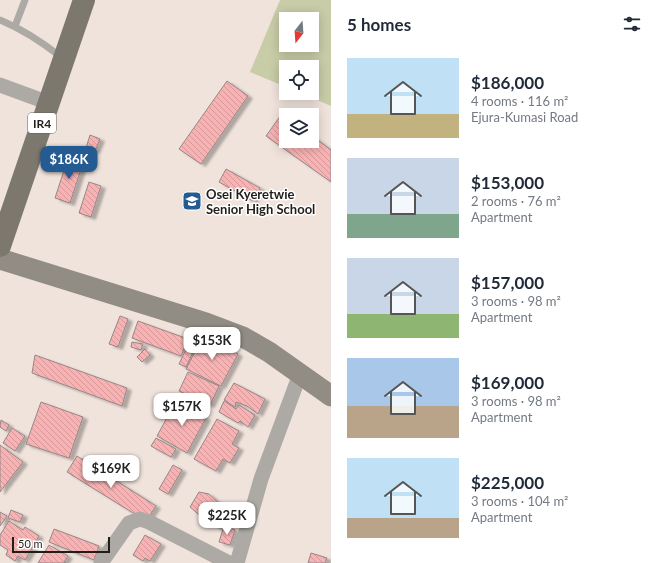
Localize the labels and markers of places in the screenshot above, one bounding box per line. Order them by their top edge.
pin: $186K [41,146,97,180]
place label: Osei Kyeretwie Senior High School [206,186,315,217]
school or university icon: Osei Kyeretwie Senior High School [181,190,203,212]
pin: $153K [184,327,240,361]
pin: $157K [154,393,210,427]
pin: $169K [83,455,139,489]
pin: $225K [199,502,255,536]

